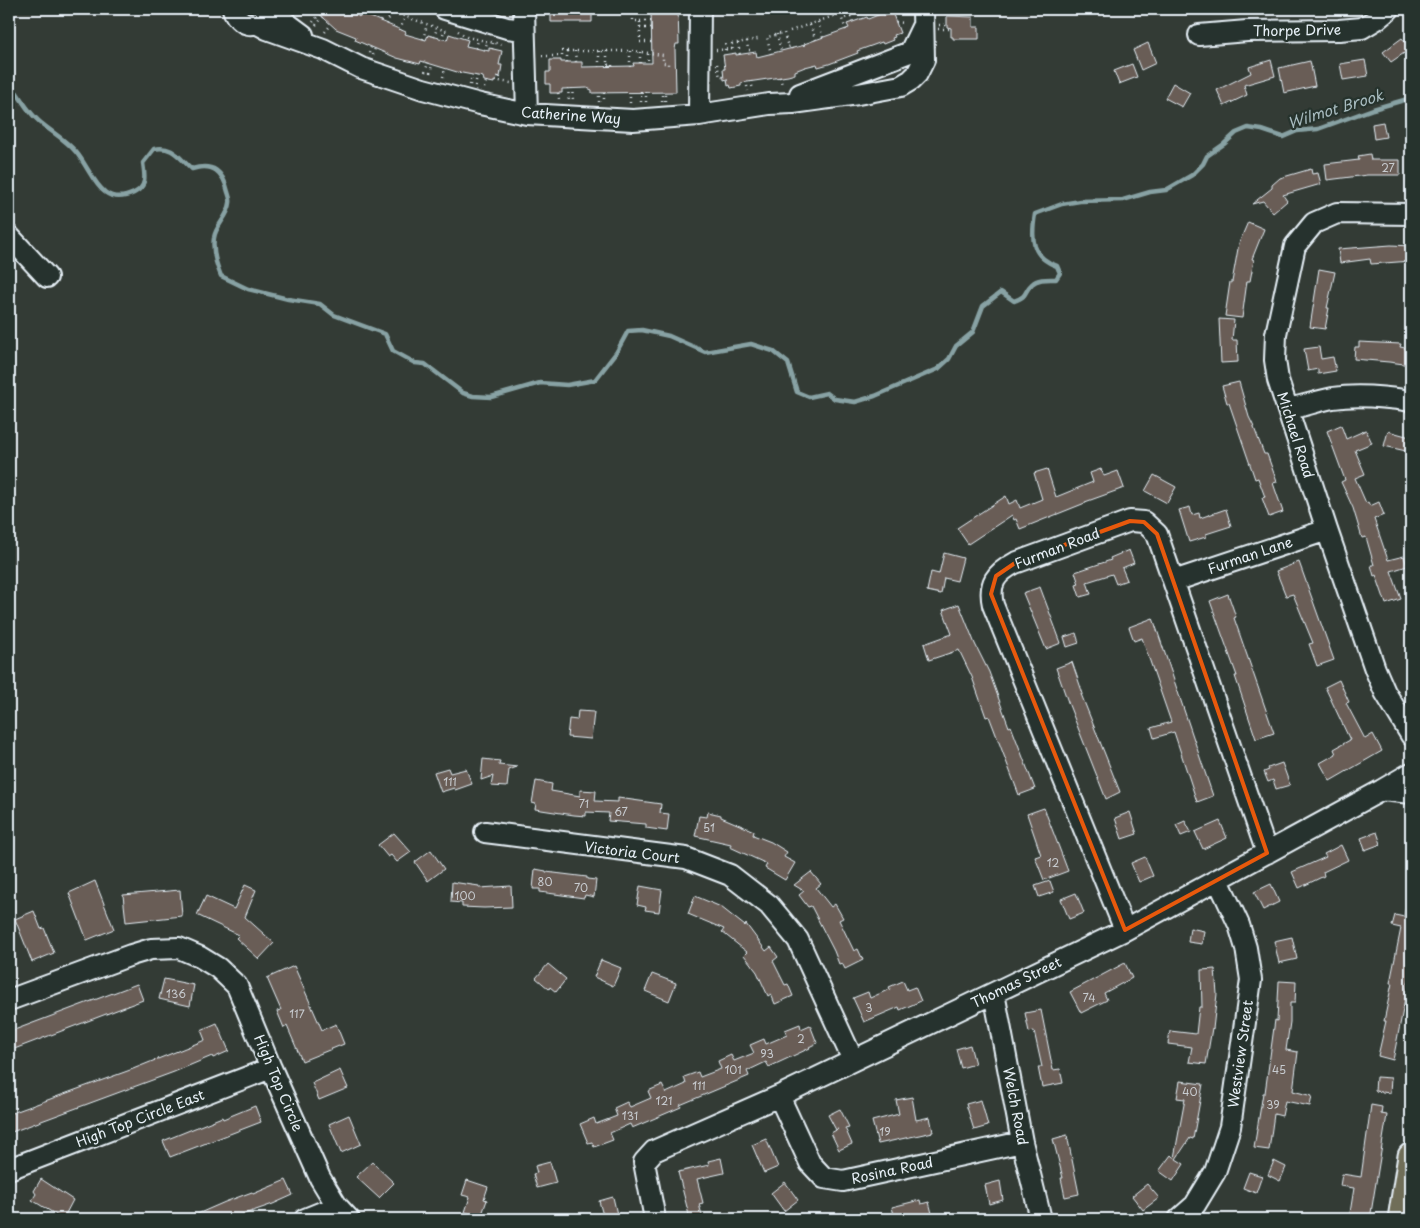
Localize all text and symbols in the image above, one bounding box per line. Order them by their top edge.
street label: Thorpe Drive [1253,19,1341,41]
water label: Wilmot Brook [1284,82,1387,133]
street label: Catherine Way [520,101,622,129]
house number: 27 [1381,159,1395,176]
street label: Michael Road [1272,389,1320,481]
street label: Furman Road [1011,522,1103,574]
street label: Furman Lane [1205,531,1295,579]
house number: 111 [443,773,457,790]
house number: 71 [579,795,589,812]
house number: 67 [614,803,628,820]
house number: 51 [703,819,715,836]
street label: Victoria Court [583,836,681,868]
house number: 12 [1047,854,1060,871]
house number: 80 [538,873,552,890]
house number: 70 [574,879,588,896]
house number: 100 [454,887,476,904]
street label: Thomas Street [967,951,1065,1013]
house number: 136 [166,985,186,1002]
house number: 74 [1082,989,1096,1006]
street label: Westview Street [1222,998,1258,1109]
house number: 3 [865,999,873,1016]
house number: 117 [289,1005,305,1022]
house number: 2 [797,1030,805,1047]
street label: High Top Circle [249,1031,309,1135]
house number: 93 [760,1045,774,1062]
house number: 101 [724,1061,742,1078]
house number: 45 [1272,1061,1286,1078]
street label: Welch Road [998,1065,1034,1147]
house number: 111 [692,1077,706,1094]
house number: 40 [1182,1083,1198,1100]
street label: High Top Circle East [73,1084,208,1152]
house number: 121 [656,1092,672,1109]
house number: 39 [1266,1096,1280,1113]
house number: 131 [622,1107,638,1124]
house number: 19 [879,1123,891,1140]
street label: Rosina Road [849,1151,935,1189]

